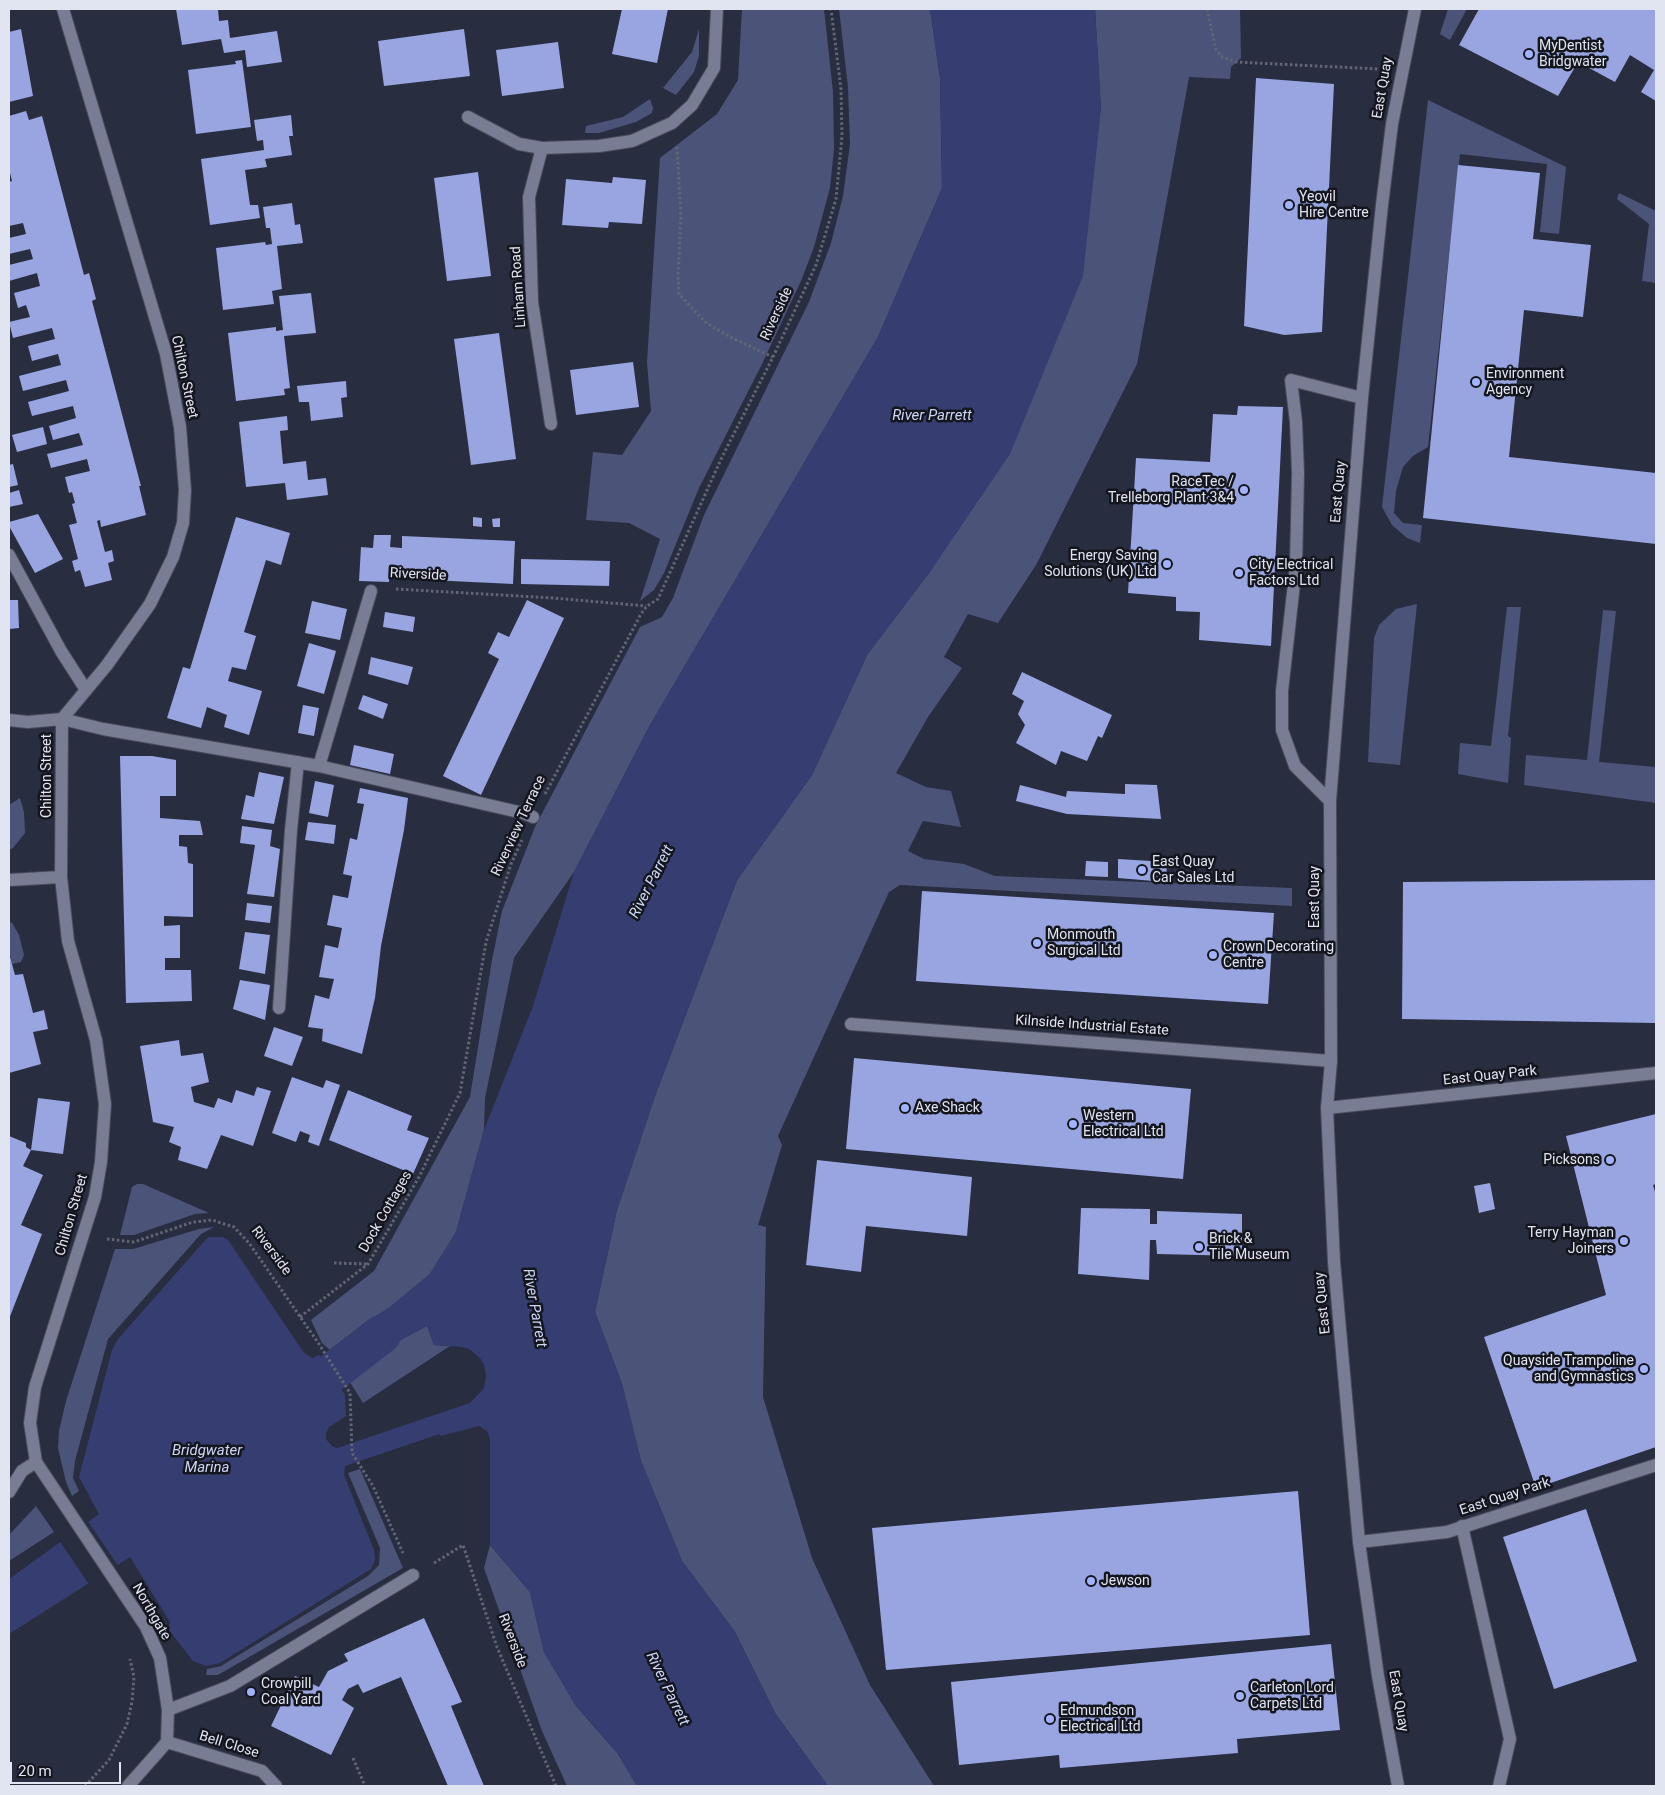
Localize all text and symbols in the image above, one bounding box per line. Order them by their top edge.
place label: MyDentist Bridgwater [1539,38,1607,70]
marker: MyDentist Bridgwater [1523,48,1535,60]
street label: East Quay [1369,56,1397,120]
place label: Yeovil Hire Centre [1299,189,1369,222]
marker: Yeovil Hire Centre [1283,199,1295,211]
street label: Linham Road [508,246,530,328]
street label: Riverside [757,285,797,343]
street label: Chilton Street [167,334,201,420]
place label: Environment Agency [1486,366,1564,398]
marker: Environment Agency [1470,376,1482,388]
water label: River Parrett [892,407,972,425]
street label: East Quay [1328,460,1350,524]
place label: RaceTec / Trelleborg Plant 3&4 [1108,474,1234,507]
marker: RaceTec / Trelleborg Plant 3&4 [1238,484,1250,496]
place label: Energy Saving Solutions (UK) Ltd [1044,548,1157,580]
place label: City Electrical Factors Ltd [1249,557,1333,590]
marker: Energy Saving Solutions (UK) Ltd [1161,558,1173,570]
street label: Riverside [389,565,447,585]
marker: City Electrical Factors Ltd [1233,567,1245,579]
street label: Chilton Street [39,734,55,818]
street label: Riverview Terrace [488,773,550,879]
water label: River Parrett [626,842,678,922]
place label: East Quay Car Sales Ltd [1152,854,1234,886]
marker: East Quay Car Sales Ltd [1136,864,1148,876]
street label: East Quay [1307,866,1323,928]
place label: Monmouth Surgical Ltd [1047,927,1121,960]
marker: Monmouth Surgical Ltd [1031,937,1043,949]
place label: Crown Decorating Centre [1223,939,1334,972]
marker: Crown Decorating Centre [1207,949,1219,961]
street label: Kilnside Industrial Estate [1015,1012,1169,1040]
street label: East Quay Park [1442,1063,1538,1089]
place label: Axe Shack [915,1100,980,1116]
marker: Axe Shack [899,1102,911,1114]
place label: Western Electrical Ltd [1083,1108,1164,1140]
marker: Western Electrical Ltd [1067,1118,1079,1130]
place label: Picksons [1543,1152,1600,1168]
marker: Picksons [1604,1154,1616,1166]
street label: Dock Cottages [356,1168,416,1256]
street label: Chilton Street [52,1172,92,1258]
street label: Riverside [247,1223,295,1279]
place label: Terry Hayman Joiners [1527,1225,1614,1258]
place label: Brick & Tile Museum [1209,1231,1290,1264]
marker: Terry Hayman Joiners [1618,1235,1630,1247]
marker: Brick & Tile Museum [1193,1241,1205,1253]
water label: River Parrett [518,1267,550,1349]
street label: East Quay [1311,1271,1335,1335]
place label: Quayside Trampoline and Gymnastics [1503,1353,1634,1385]
marker: Quayside Trampoline and Gymnastics [1638,1363,1650,1375]
water label: Bridgwater Marina [172,1442,242,1477]
street label: East Quay Park [1458,1474,1552,1520]
place label: Jewson [1101,1573,1150,1589]
marker: Jewson [1085,1575,1097,1587]
street label: Northgate [128,1581,174,1643]
street label: Riverside [494,1611,530,1671]
water label: River Parrett [641,1649,693,1729]
street label: East Quay [1384,1669,1412,1733]
place label: Crowpill Coal Yard [261,1676,321,1708]
place label: Carleton Lord Carpets Ltd [1250,1680,1334,1712]
marker: Crowpill Coal Yard [245,1686,257,1698]
marker: Carleton Lord Carpets Ltd [1234,1690,1246,1702]
place label: Edmundson Electrical Ltd [1060,1703,1141,1735]
marker: Edmundson Electrical Ltd [1044,1713,1056,1725]
street label: Bell Close [197,1728,261,1762]
scale bar [12,1752,124,1784]
text: 20 m [18,1762,52,1780]

